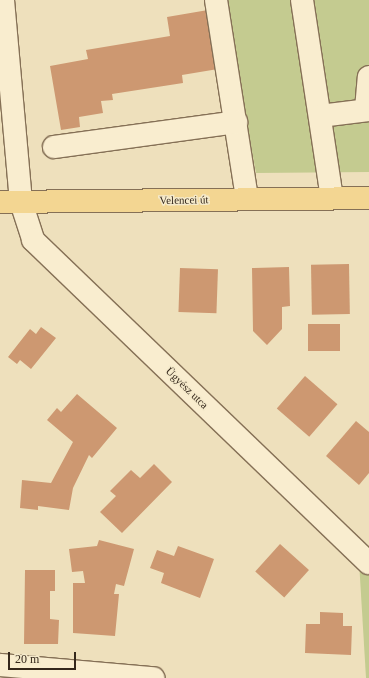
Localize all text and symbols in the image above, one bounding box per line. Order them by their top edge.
street label: Velencei út [159,193,209,207]
street label: Ügyész utca [163,364,211,412]
scale bar [10,644,78,670]
text: 20 m [15,652,39,666]

